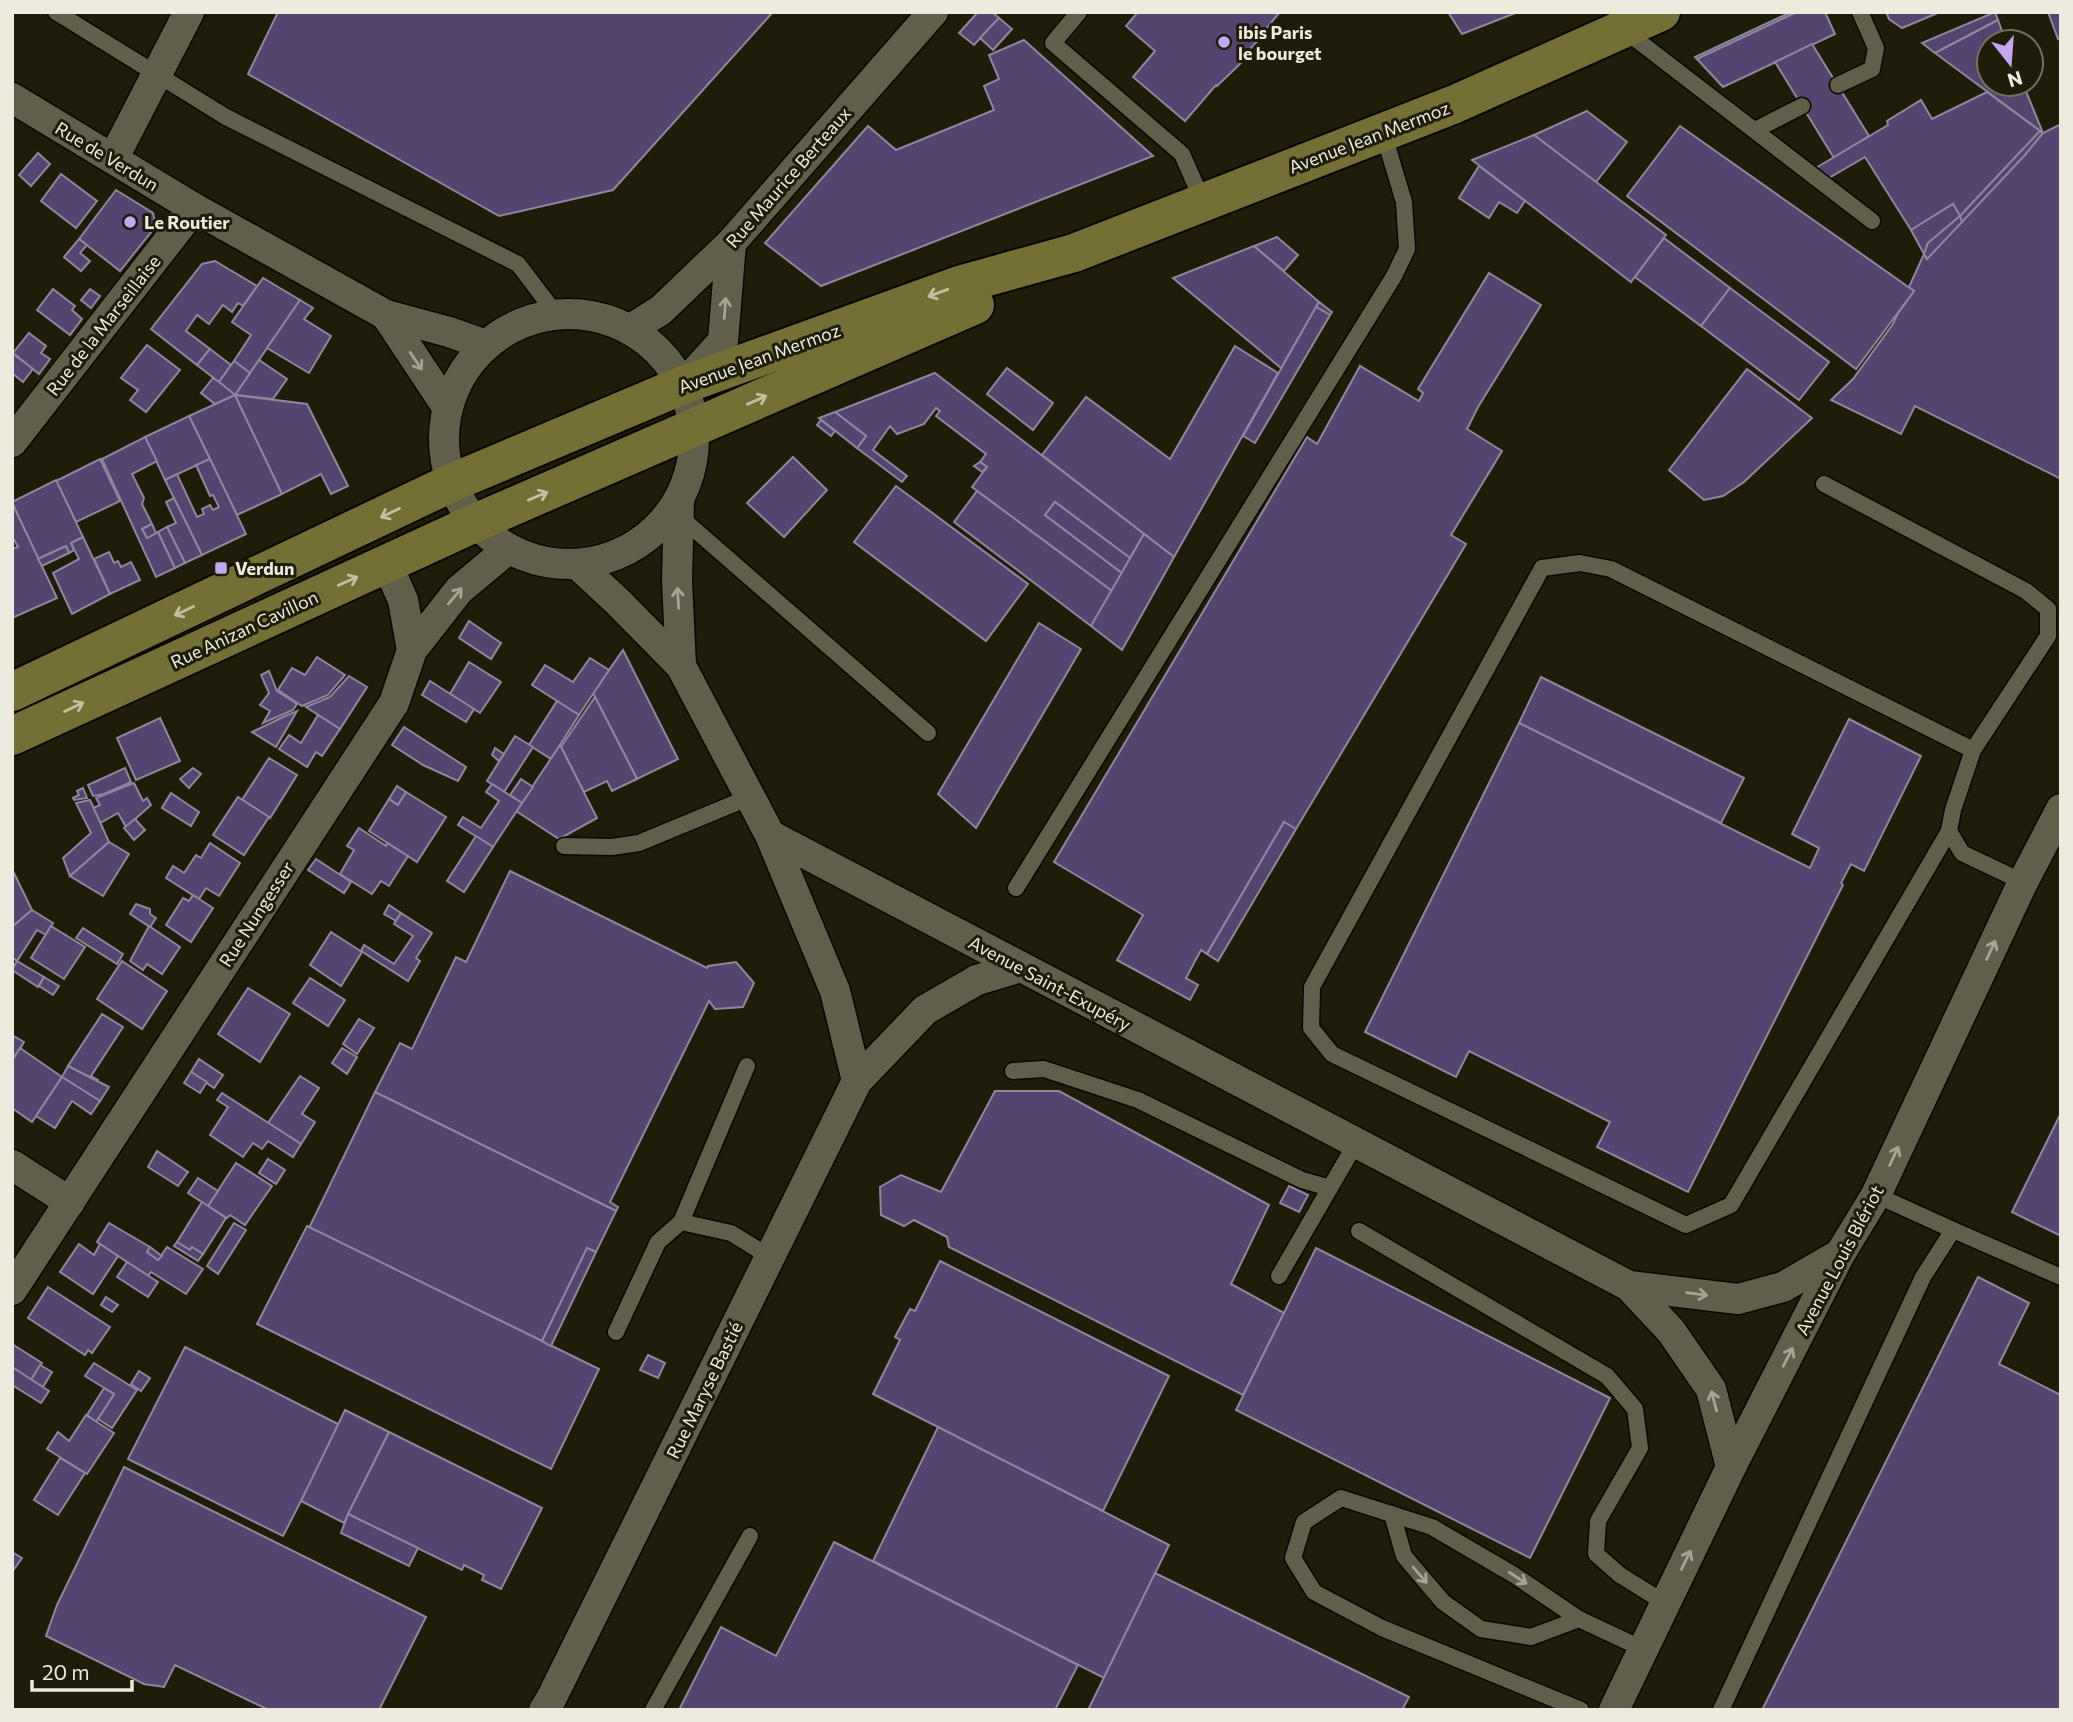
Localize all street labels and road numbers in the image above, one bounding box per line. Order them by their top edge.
street label: Avenue Jean Mermoz [1285,96,1453,178]
street label: Rue Maurice Berteaux [721,102,855,252]
street label: Rue de Verdun [51,117,163,195]
street label: Rue de la Marseillaise [41,250,165,400]
street label: Avenue Jean Mermoz [675,318,843,398]
street label: Rue Anizan Cavillon [167,585,321,673]
street label: Rue Nungesser [214,857,298,971]
street label: Avenue Saint-Exupéry [965,931,1135,1035]
street label: Avenue Louis Blériot [1790,1181,1888,1339]
street label: Rue Maryse Bastié [661,1318,747,1462]

